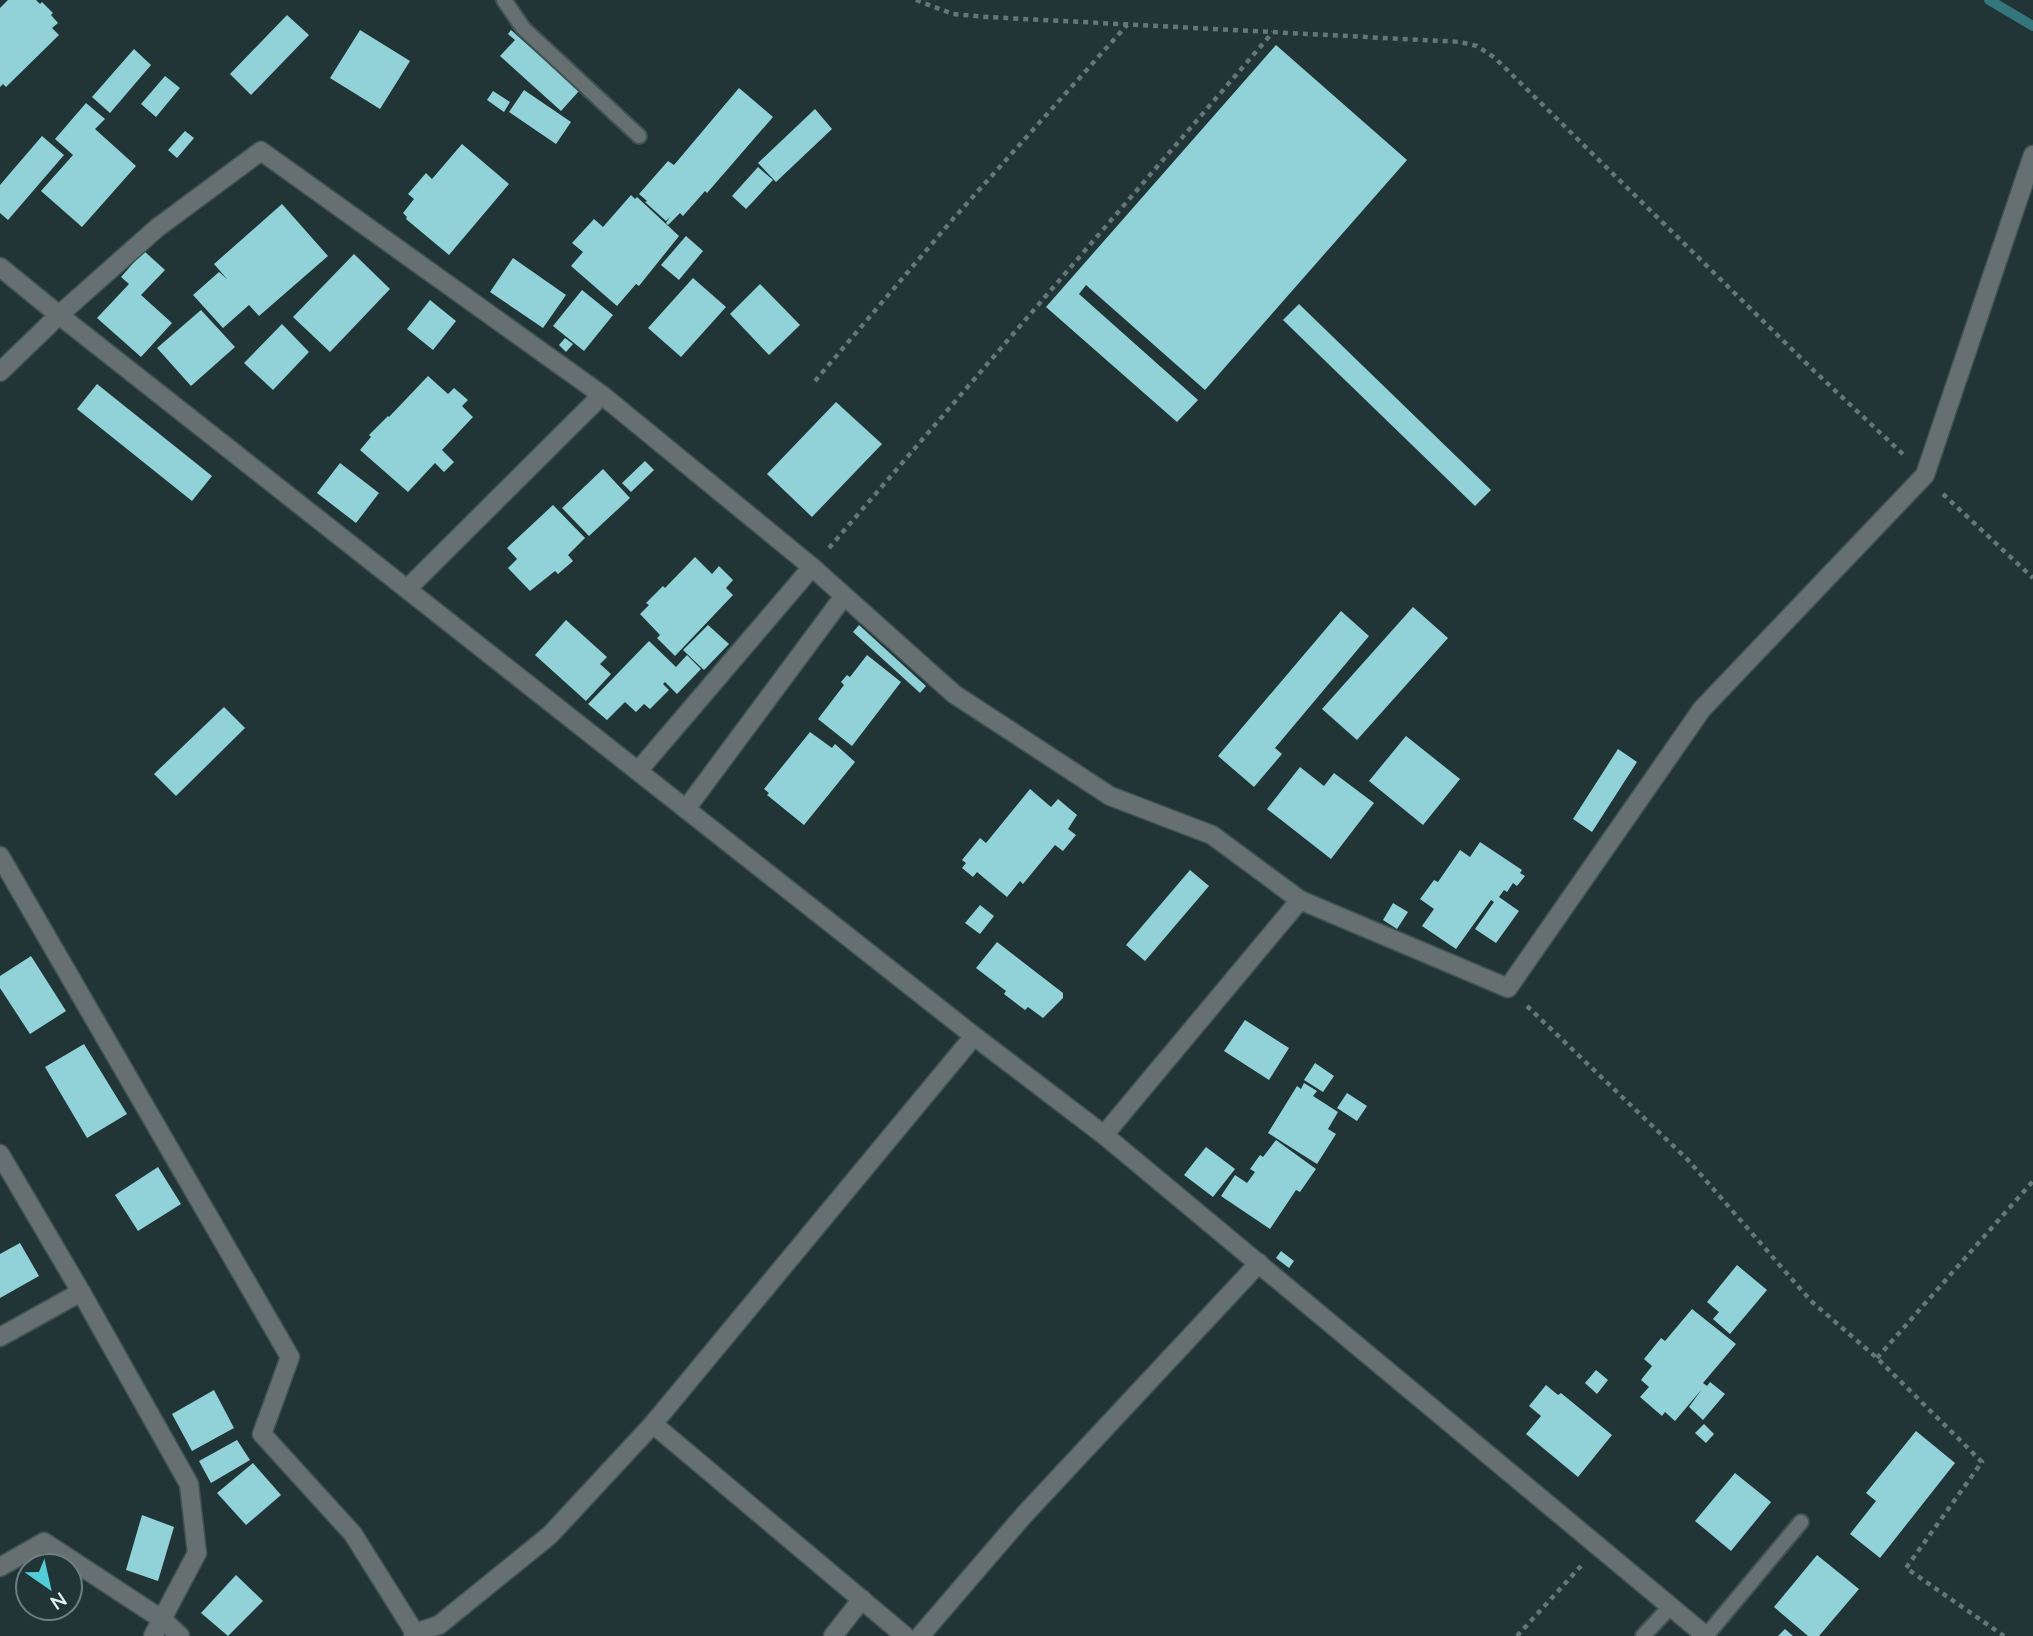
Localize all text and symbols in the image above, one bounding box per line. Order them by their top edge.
north arrow [14,1552,84,1622]
text: N [46,1588,71,1615]

